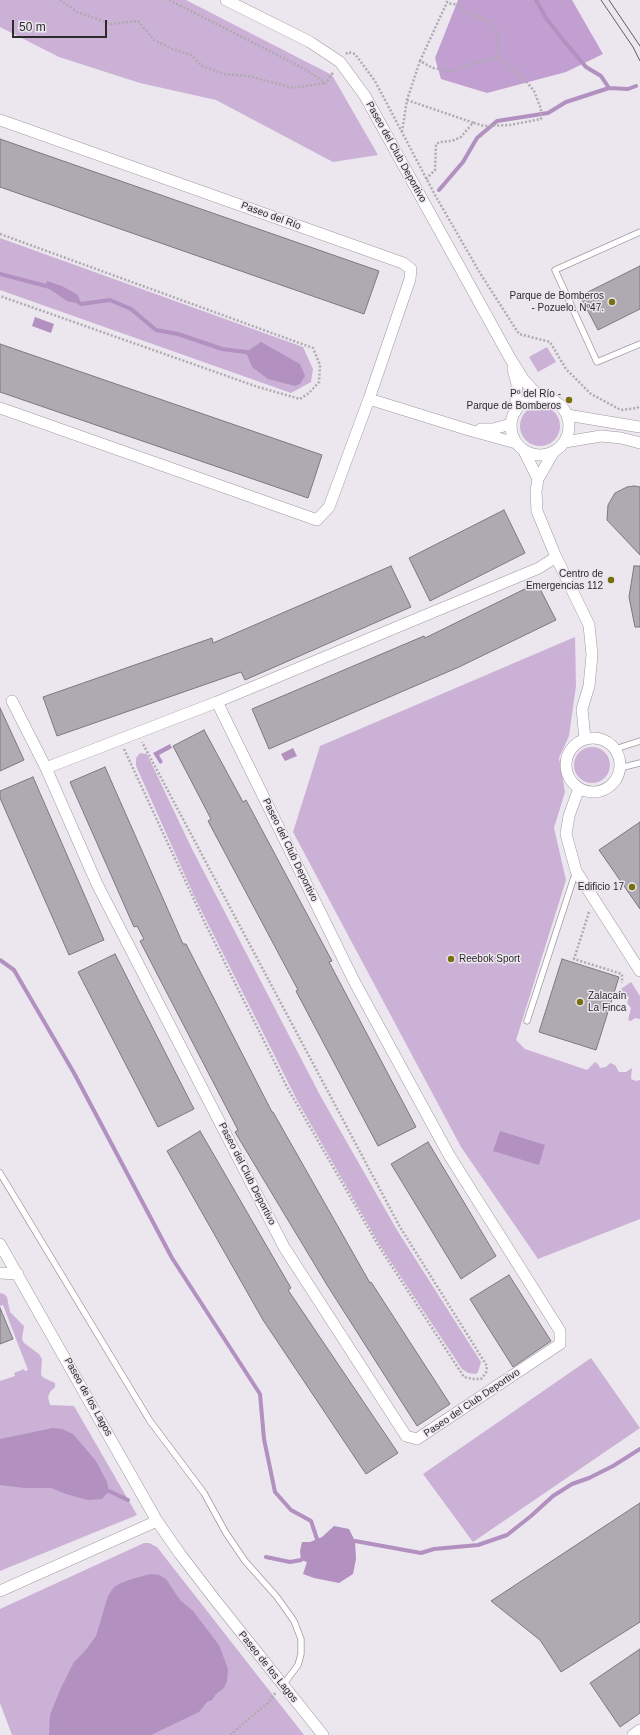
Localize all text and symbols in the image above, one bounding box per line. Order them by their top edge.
scale bar [14,12,109,38]
text: 50 m [19,20,46,34]
street label: Paseo del Club Deportivo [363,100,429,204]
street label: Paseo del Río [239,200,303,232]
place label: Parque de Bomberos - Pozuelo. Nº47. [509,290,604,314]
marker: Parque de Bomberos - Pozuelo. Nº47. [607,297,617,307]
place label: Pº del Río - Parque de Bomberos [466,388,561,412]
marker: Pº del Río - Parque de Bomberos [564,395,574,405]
place label: Centro de Emergencias 112 [526,568,603,592]
marker: Centro de Emergencias 112 [606,575,616,585]
street label: Paseo del Club Deportivo [260,796,320,904]
place label: Edificio 17 [578,881,624,893]
marker: Edificio 17 [627,882,637,892]
place label: Reebok Sport [459,953,520,965]
marker: Reebok Sport [446,954,456,964]
place label: Zalacaín La Finca [588,990,626,1014]
marker: Zalacaín La Finca [575,997,585,1007]
street label: Paseo del Club Deportivo [216,1121,278,1227]
street label: Paseo de los Lagos [61,1356,115,1438]
street label: Paseo del Club Deportivo [422,1366,522,1440]
street label: Paseo de los Lagos [236,1629,300,1705]

